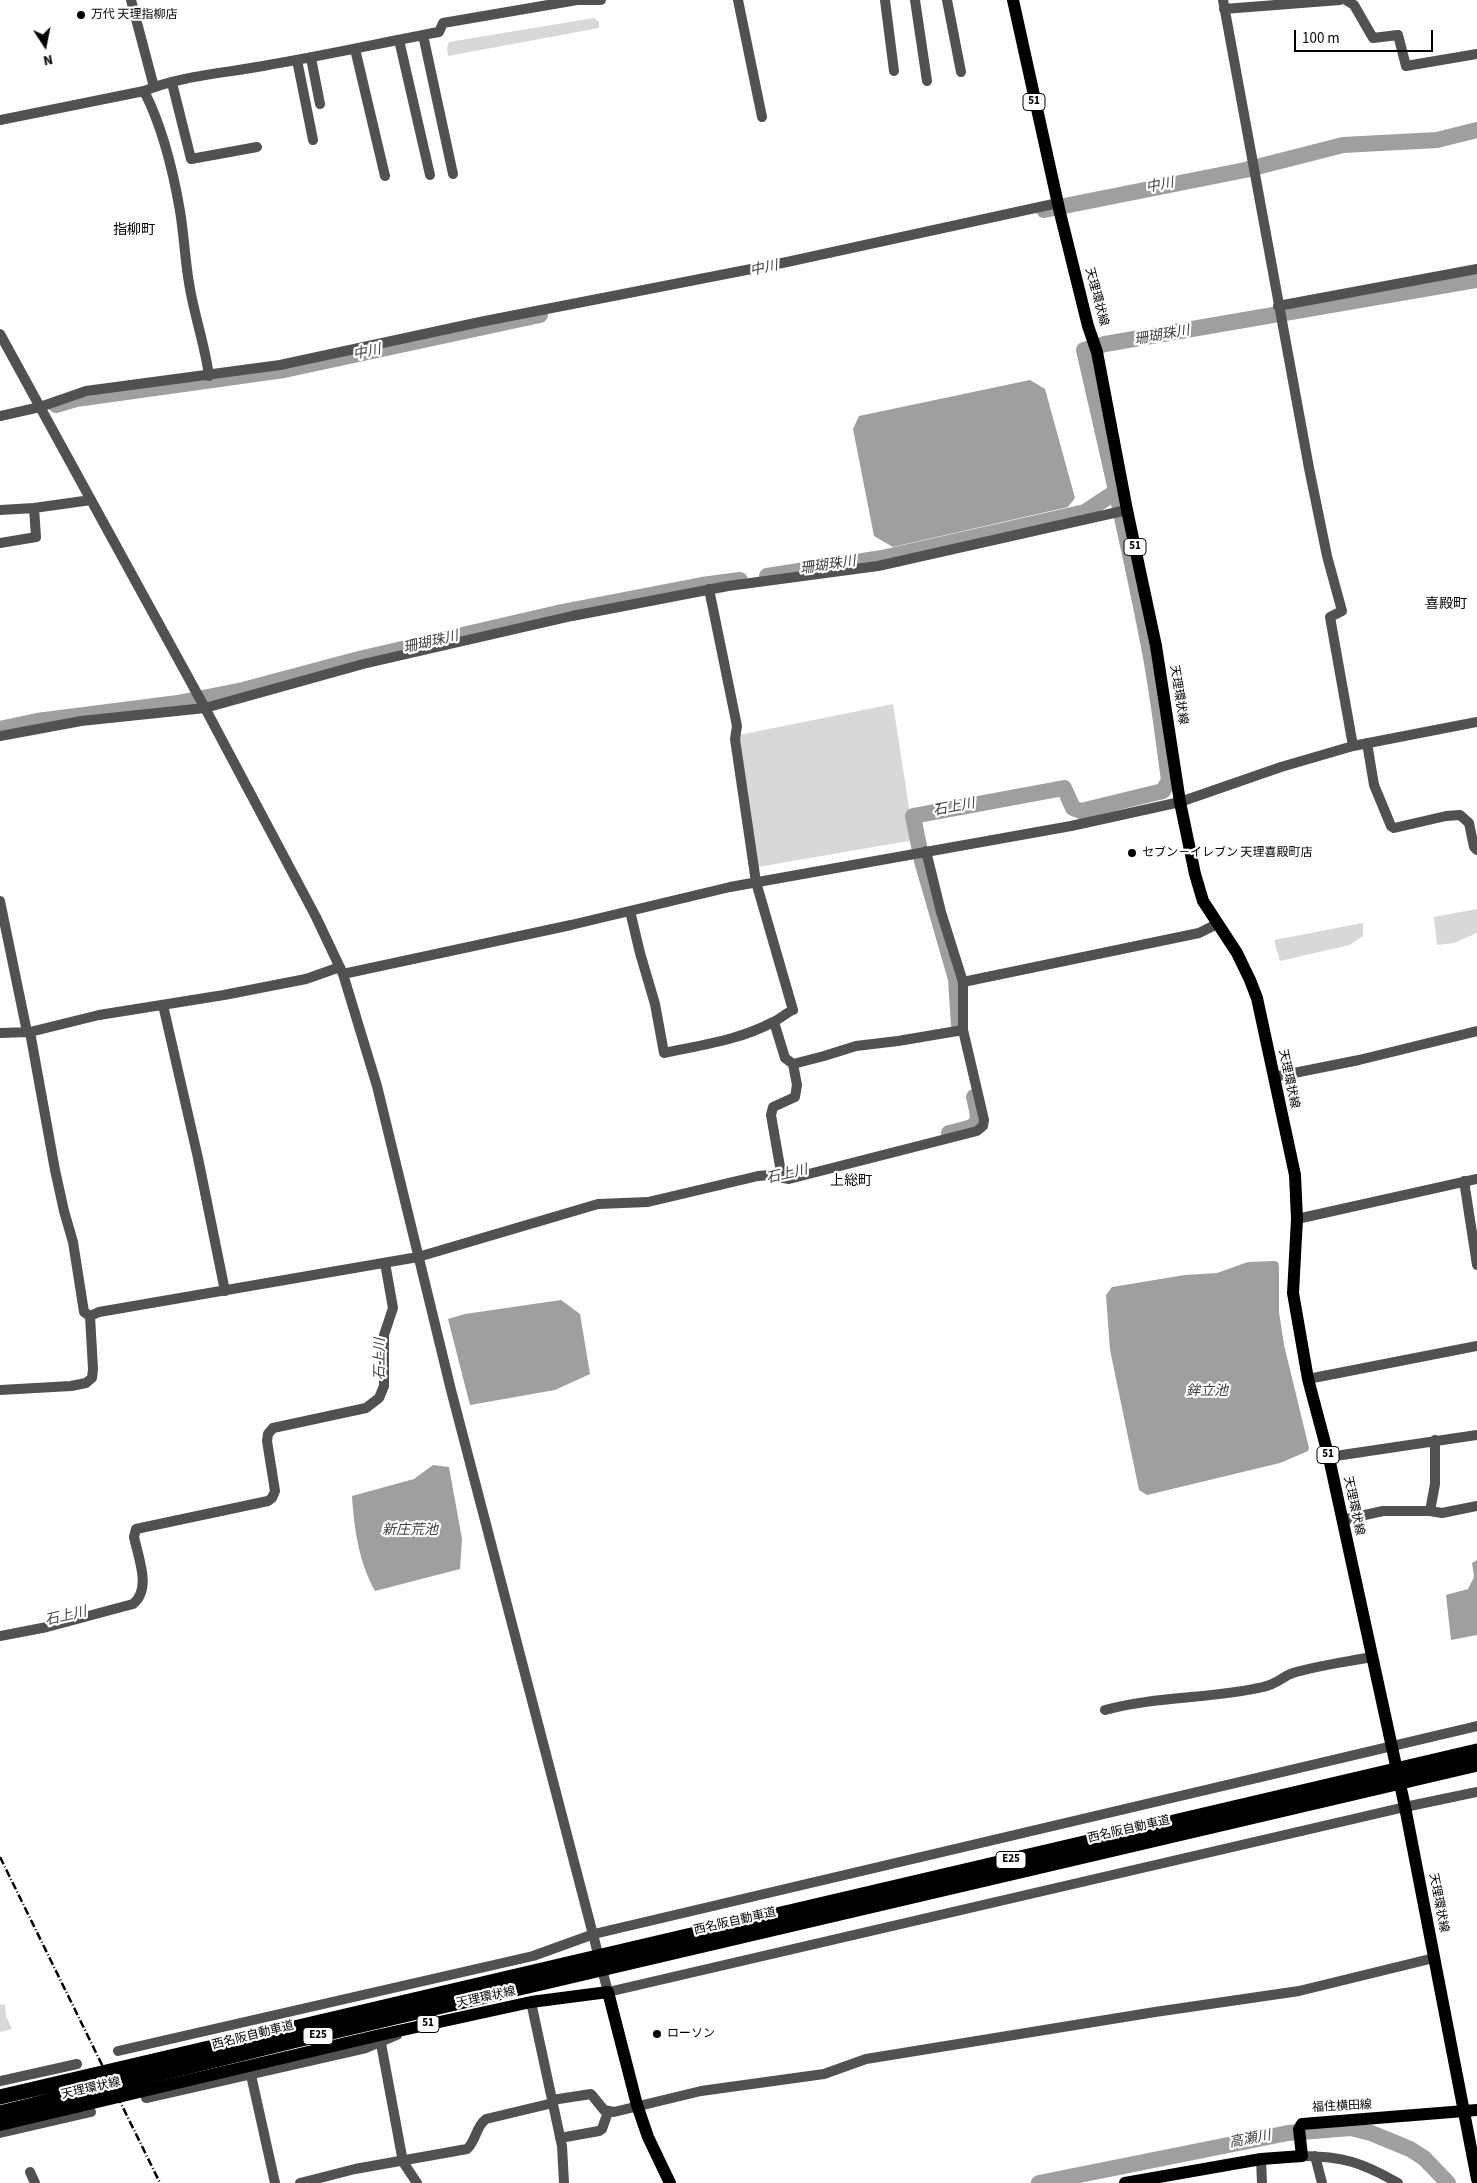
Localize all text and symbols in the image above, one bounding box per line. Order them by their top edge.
place label: 万代 天理指柳店 [91,8,177,22]
marker: 万代 天理指柳店 [75,9,87,21]
north arrow [20,20,70,70]
scale bar [1297,20,1436,52]
text: 100 m [1302,28,1340,49]
text: N [41,49,54,70]
road number: 51 [1023,94,1045,110]
water label: 中川 [1145,175,1175,197]
district label: 指柳町 [113,223,155,239]
water label: 中川 [749,258,779,280]
street label: 天理環状線 [1081,266,1111,328]
water label: 珊瑚珠川 [1133,323,1191,349]
water label: 中川 [352,342,382,364]
road number: 51 [1124,538,1146,556]
water label: 珊瑚珠川 [799,554,857,578]
district label: 喜殿町 [1425,597,1467,613]
water label: 珊瑚珠川 [402,629,460,657]
street label: 天理環状線 [1166,664,1190,726]
water label: 石上川 [932,796,976,820]
place label: セブン－イレブン 天理喜殿町店 [1142,846,1312,860]
marker: セブン－イレブン 天理喜殿町店 [1126,847,1138,859]
street label: 天理環状線 [1275,1048,1301,1110]
water label: 石上川 [765,1162,809,1188]
district label: 上総町 [830,1174,872,1190]
water label: 石上川 [373,1338,389,1380]
water label: 鉾立池 [1186,1384,1228,1400]
road number: 51 [1317,1446,1339,1464]
street label: 天理環状線 [1340,1475,1366,1537]
water label: 新庄荒池 [382,1523,438,1539]
water label: 石上川 [44,1604,88,1630]
street label: 西名阪自動車道 [1086,1814,1172,1846]
road number: E25 [996,1852,1026,1868]
street label: 天理環状線 [1425,1872,1451,1934]
street label: 西名阪自動車道 [692,1906,778,1938]
street label: 天理環状線 [455,1985,517,2011]
road number: 51 [417,2016,439,2032]
street label: 西名阪自動車道 [211,2019,295,2053]
place label: ローソン [667,2027,715,2041]
road number: E25 [303,2028,333,2044]
marker: ローソン [651,2028,663,2040]
street label: 天理環状線 [60,2075,122,2103]
street label: 福住横田線 [1312,2098,1372,2116]
water label: 高瀬川 [1228,2128,1272,2152]

